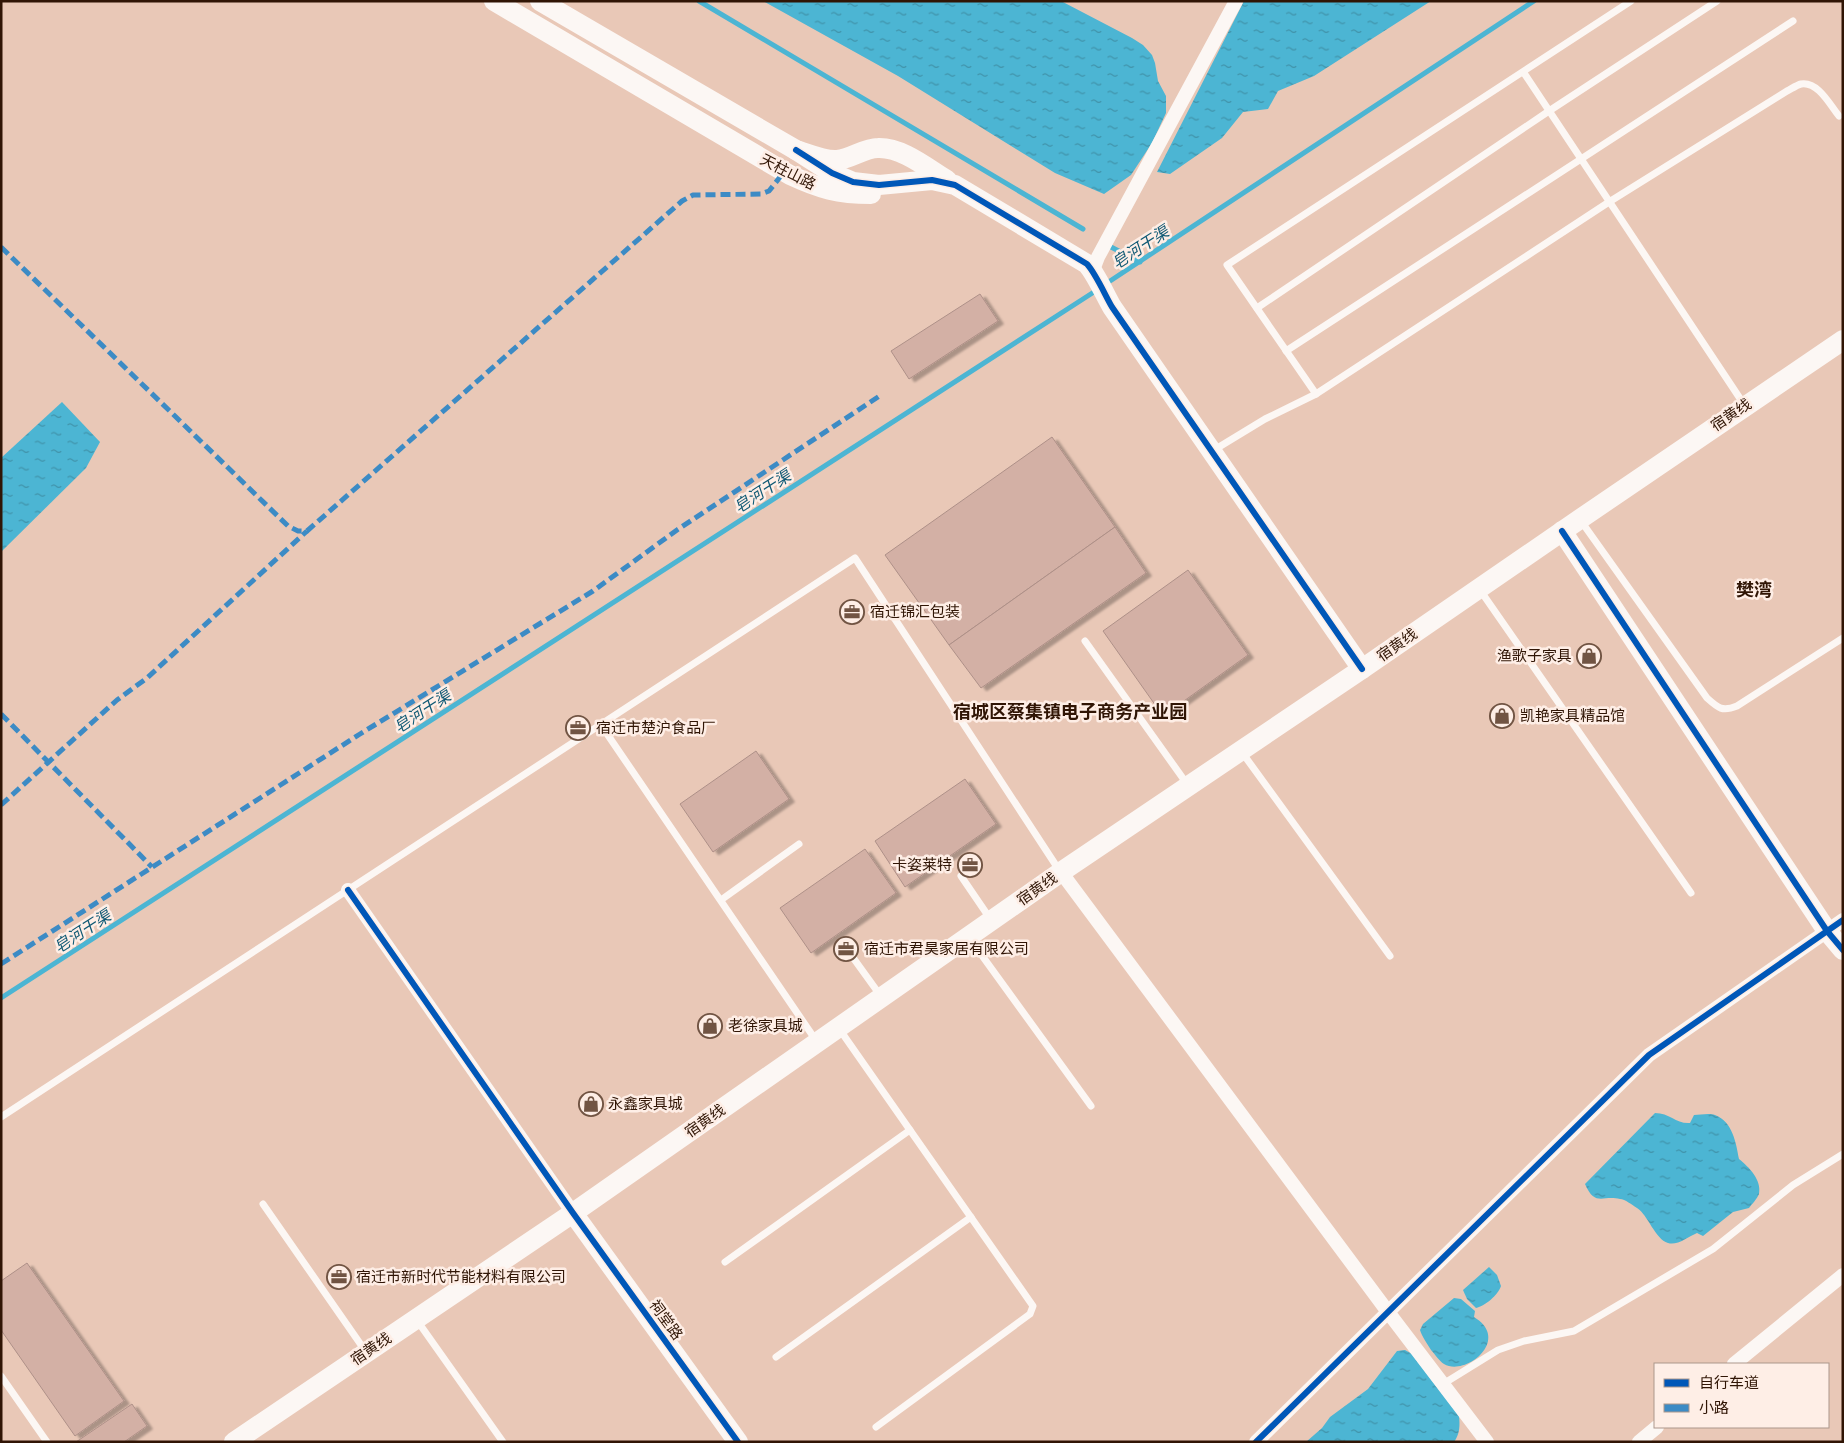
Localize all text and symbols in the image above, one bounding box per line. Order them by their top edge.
street label: 天柱山路 [757,150,819,194]
water label: 皂河干渠 [1108,221,1174,273]
street label: 宿黄线 [1707,395,1755,435]
water label: 皂河干渠 [730,465,796,517]
district label: 樊湾 [1736,579,1772,600]
office icon: 宿迁锦汇包装 [839,599,865,625]
place label: 宿迁锦汇包装 [870,603,960,621]
street label: 宿黄线 [1373,625,1421,665]
shop icon: 渔歌子家具 [1576,643,1602,669]
place label: 渔歌子家具 [1497,647,1572,665]
water label: 皂河干渠 [390,685,456,737]
district label: 宿城区蔡集镇电子商务产业园 [953,701,1187,722]
shop icon: 凯艳家具精品馆 [1489,703,1515,729]
place label: 凯艳家具精品馆 [1520,707,1625,725]
office icon: 宿迁市楚沪食品厂 [565,715,591,741]
place label: 宿迁市楚沪食品厂 [596,719,716,737]
office icon: 卡姿莱特 [957,852,983,878]
place label: 卡姿莱特 [892,856,952,874]
street label: 宿黄线 [1013,869,1061,909]
water label: 皂河干渠 [50,905,116,957]
office icon: 宿迁市君昊家居有限公司 [833,936,859,962]
place label: 宿迁市君昊家居有限公司 [864,940,1029,958]
shop icon: 老徐家具城 [697,1013,723,1039]
place label: 老徐家具城 [728,1017,803,1035]
shop icon: 永鑫家具城 [578,1091,604,1117]
place label: 永鑫家具城 [608,1095,683,1113]
street label: 宿黄线 [681,1101,729,1141]
office icon: 宿迁市新时代节能材料有限公司 [326,1264,352,1290]
place label: 宿迁市新时代节能材料有限公司 [356,1268,566,1286]
street label: 祠堂路 [645,1297,687,1343]
street label: 宿黄线 [347,1329,395,1369]
legend [1654,1363,1829,1428]
text: 自行车道 [1699,1374,1759,1392]
text: 小路 [1699,1399,1729,1417]

